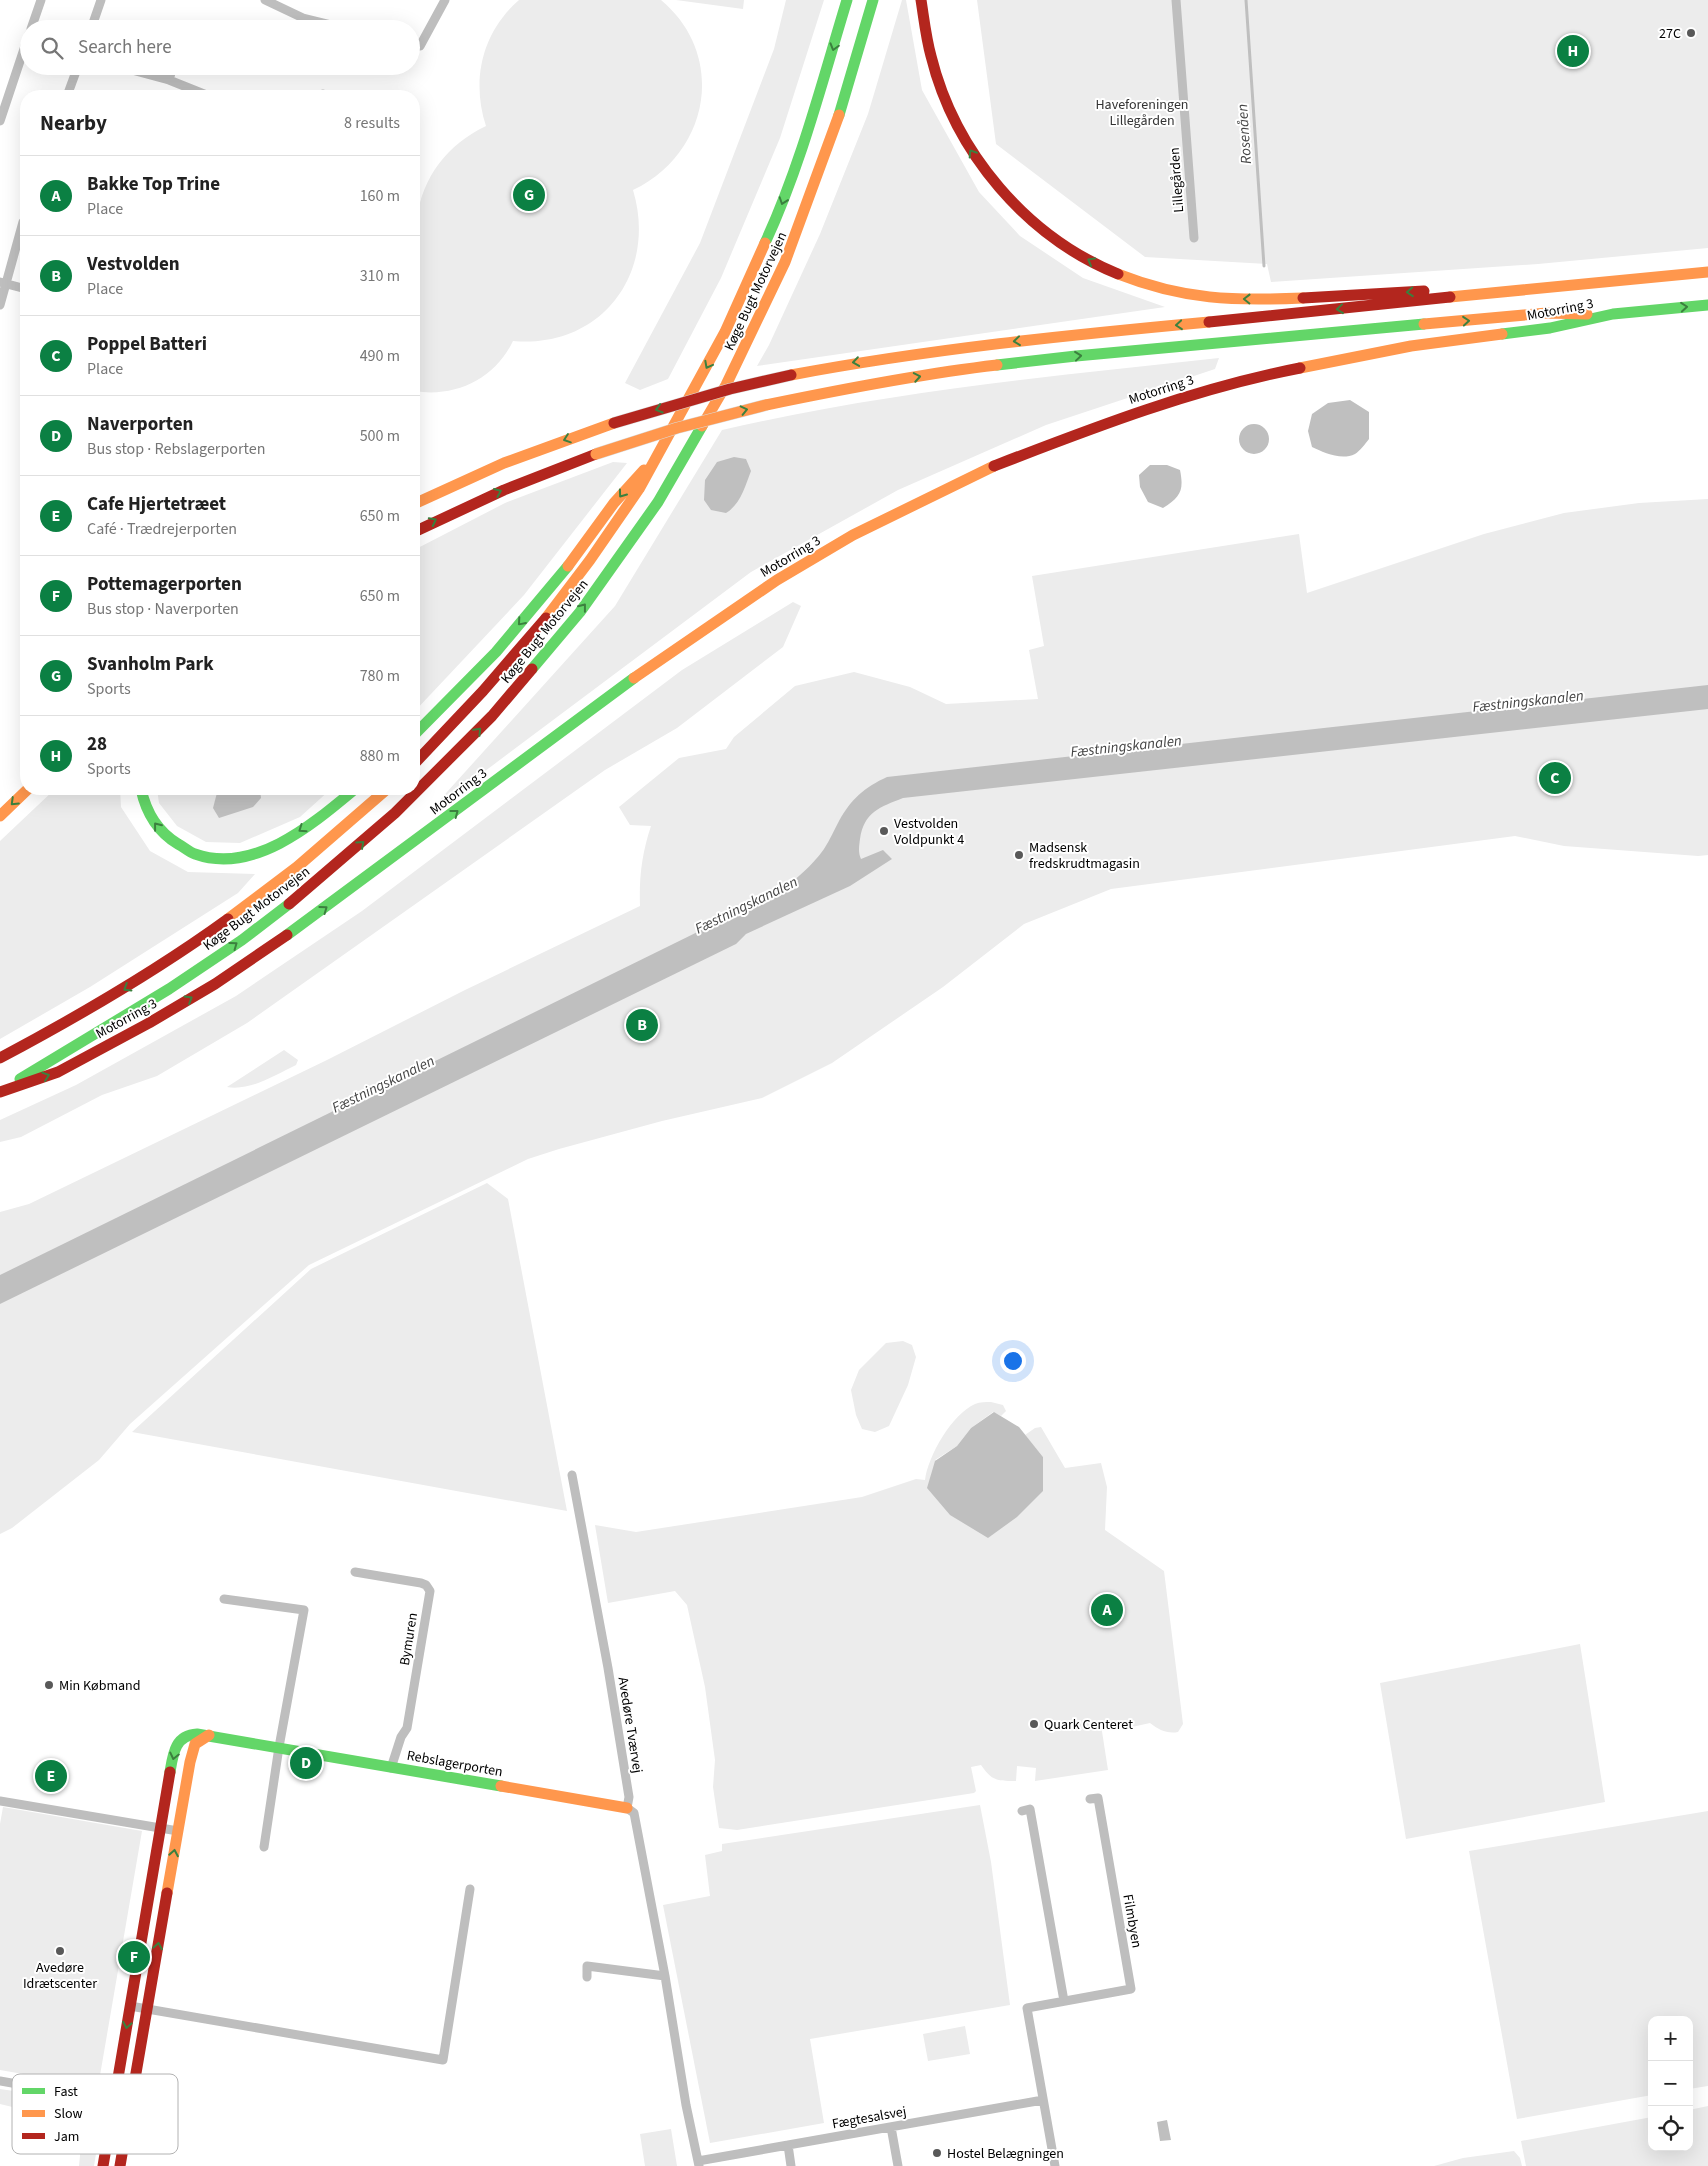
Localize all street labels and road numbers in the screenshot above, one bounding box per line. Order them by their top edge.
street label: Lillegården [1165,147,1189,213]
street label: Køge Bugt Motorvejen [720,229,792,354]
street label: Motorring 3 [1525,294,1595,326]
street label: Motorring 3 [1126,370,1196,410]
street label: Motorring 3 [757,531,825,583]
street label: Køge Bugt Motorvejen [496,575,593,688]
street label: Motorring 3 [426,764,492,820]
street label: Køge Bugt Motorvejen [199,862,314,956]
street label: Motorring 3 [92,994,161,1044]
street label: Bymuren [395,1611,423,1667]
street label: Avedøre Tværvej [613,1676,647,1775]
street label: Rebslagerporten [405,1746,504,1782]
street label: Filmbyen [1117,1893,1147,1950]
street label: Fægtesalsvej [831,2102,908,2134]

